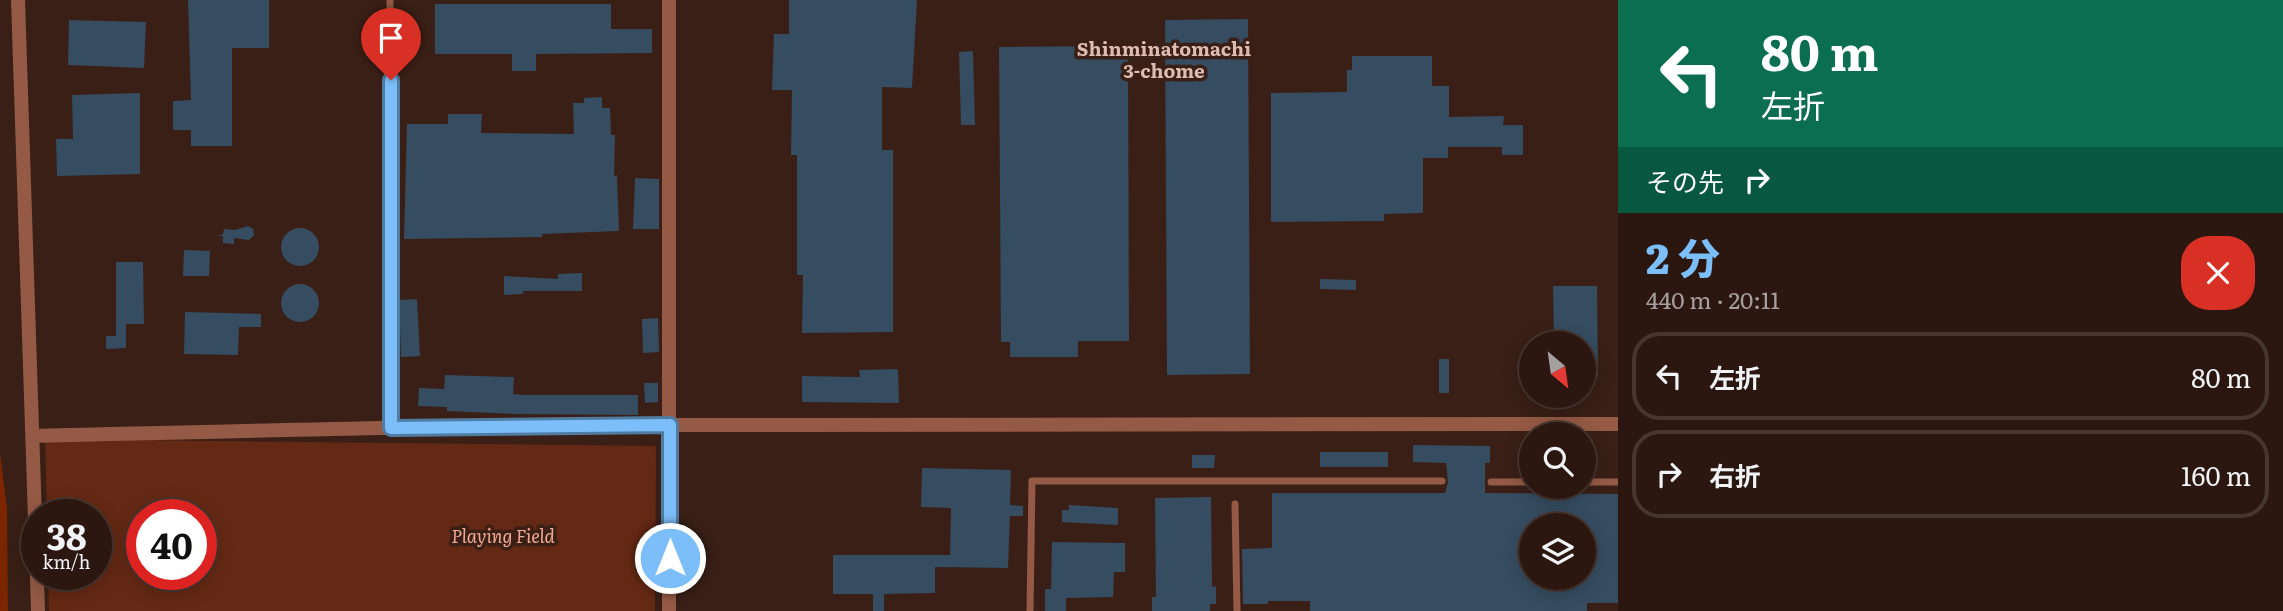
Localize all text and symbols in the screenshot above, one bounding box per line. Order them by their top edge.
pin [361,8,421,80]
text: 80 m [1761,13,1879,86]
icon: arrive [372,19,410,57]
icon: left [1646,28,1737,119]
district label: Shinminatomachi 3-chome [1077,34,1251,84]
text: 左折 [1761,80,1825,128]
text: その先 [1646,161,1724,200]
icon: right [1738,161,1776,199]
text: 2 分 [1646,225,1720,287]
button: close [2181,236,2255,310]
text: 440 m · 20:11 [1646,282,1780,316]
north arrow [1519,331,1596,408]
map controls [1519,331,1596,590]
icon: left [1650,357,1688,395]
text: 左折 [1709,357,1761,396]
text: 80 m [2191,357,2251,396]
button: search [1519,422,1596,499]
icon: right [1650,455,1688,493]
text: 右折 [1709,455,1761,494]
text: 160 m [2181,455,2251,494]
speed limit sign: 40 [126,499,217,590]
text: 38 [46,509,87,561]
button: layers [1519,513,1596,590]
position arrow [633,521,707,595]
park label: Playing Field [451,522,555,549]
text: km/h [43,548,90,575]

